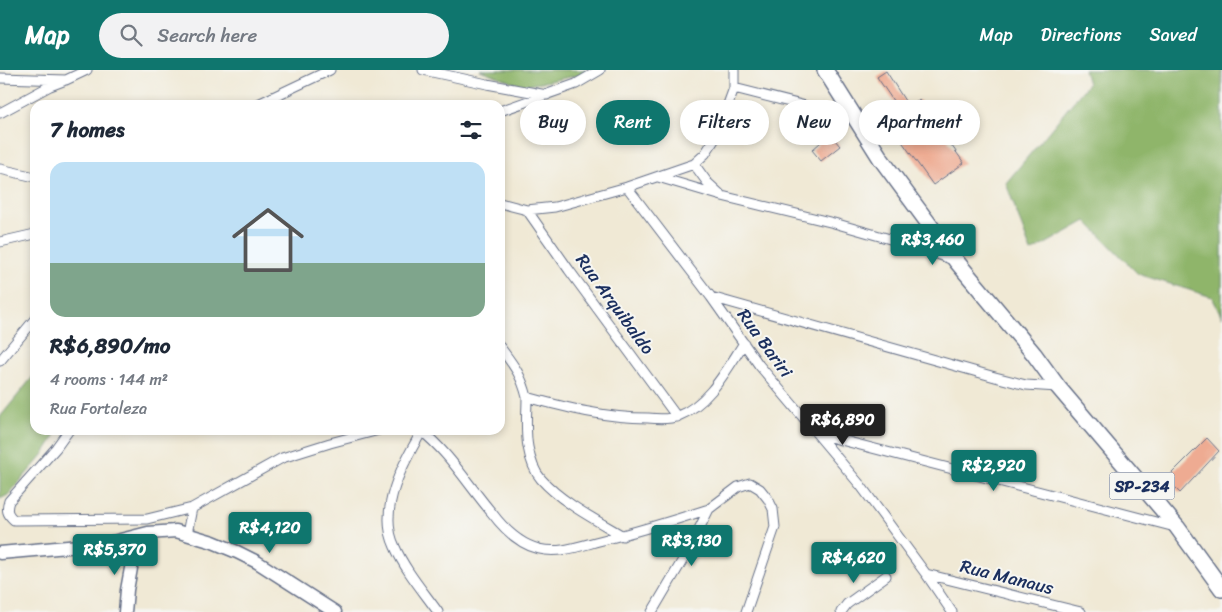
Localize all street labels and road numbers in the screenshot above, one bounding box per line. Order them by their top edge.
street label: Rua Arquibaldo [567,246,663,362]
street label: Rua Bariri [729,301,802,385]
road number: SP-234 [1110,472,1174,500]
street label: Rua Manaus [957,550,1058,604]

